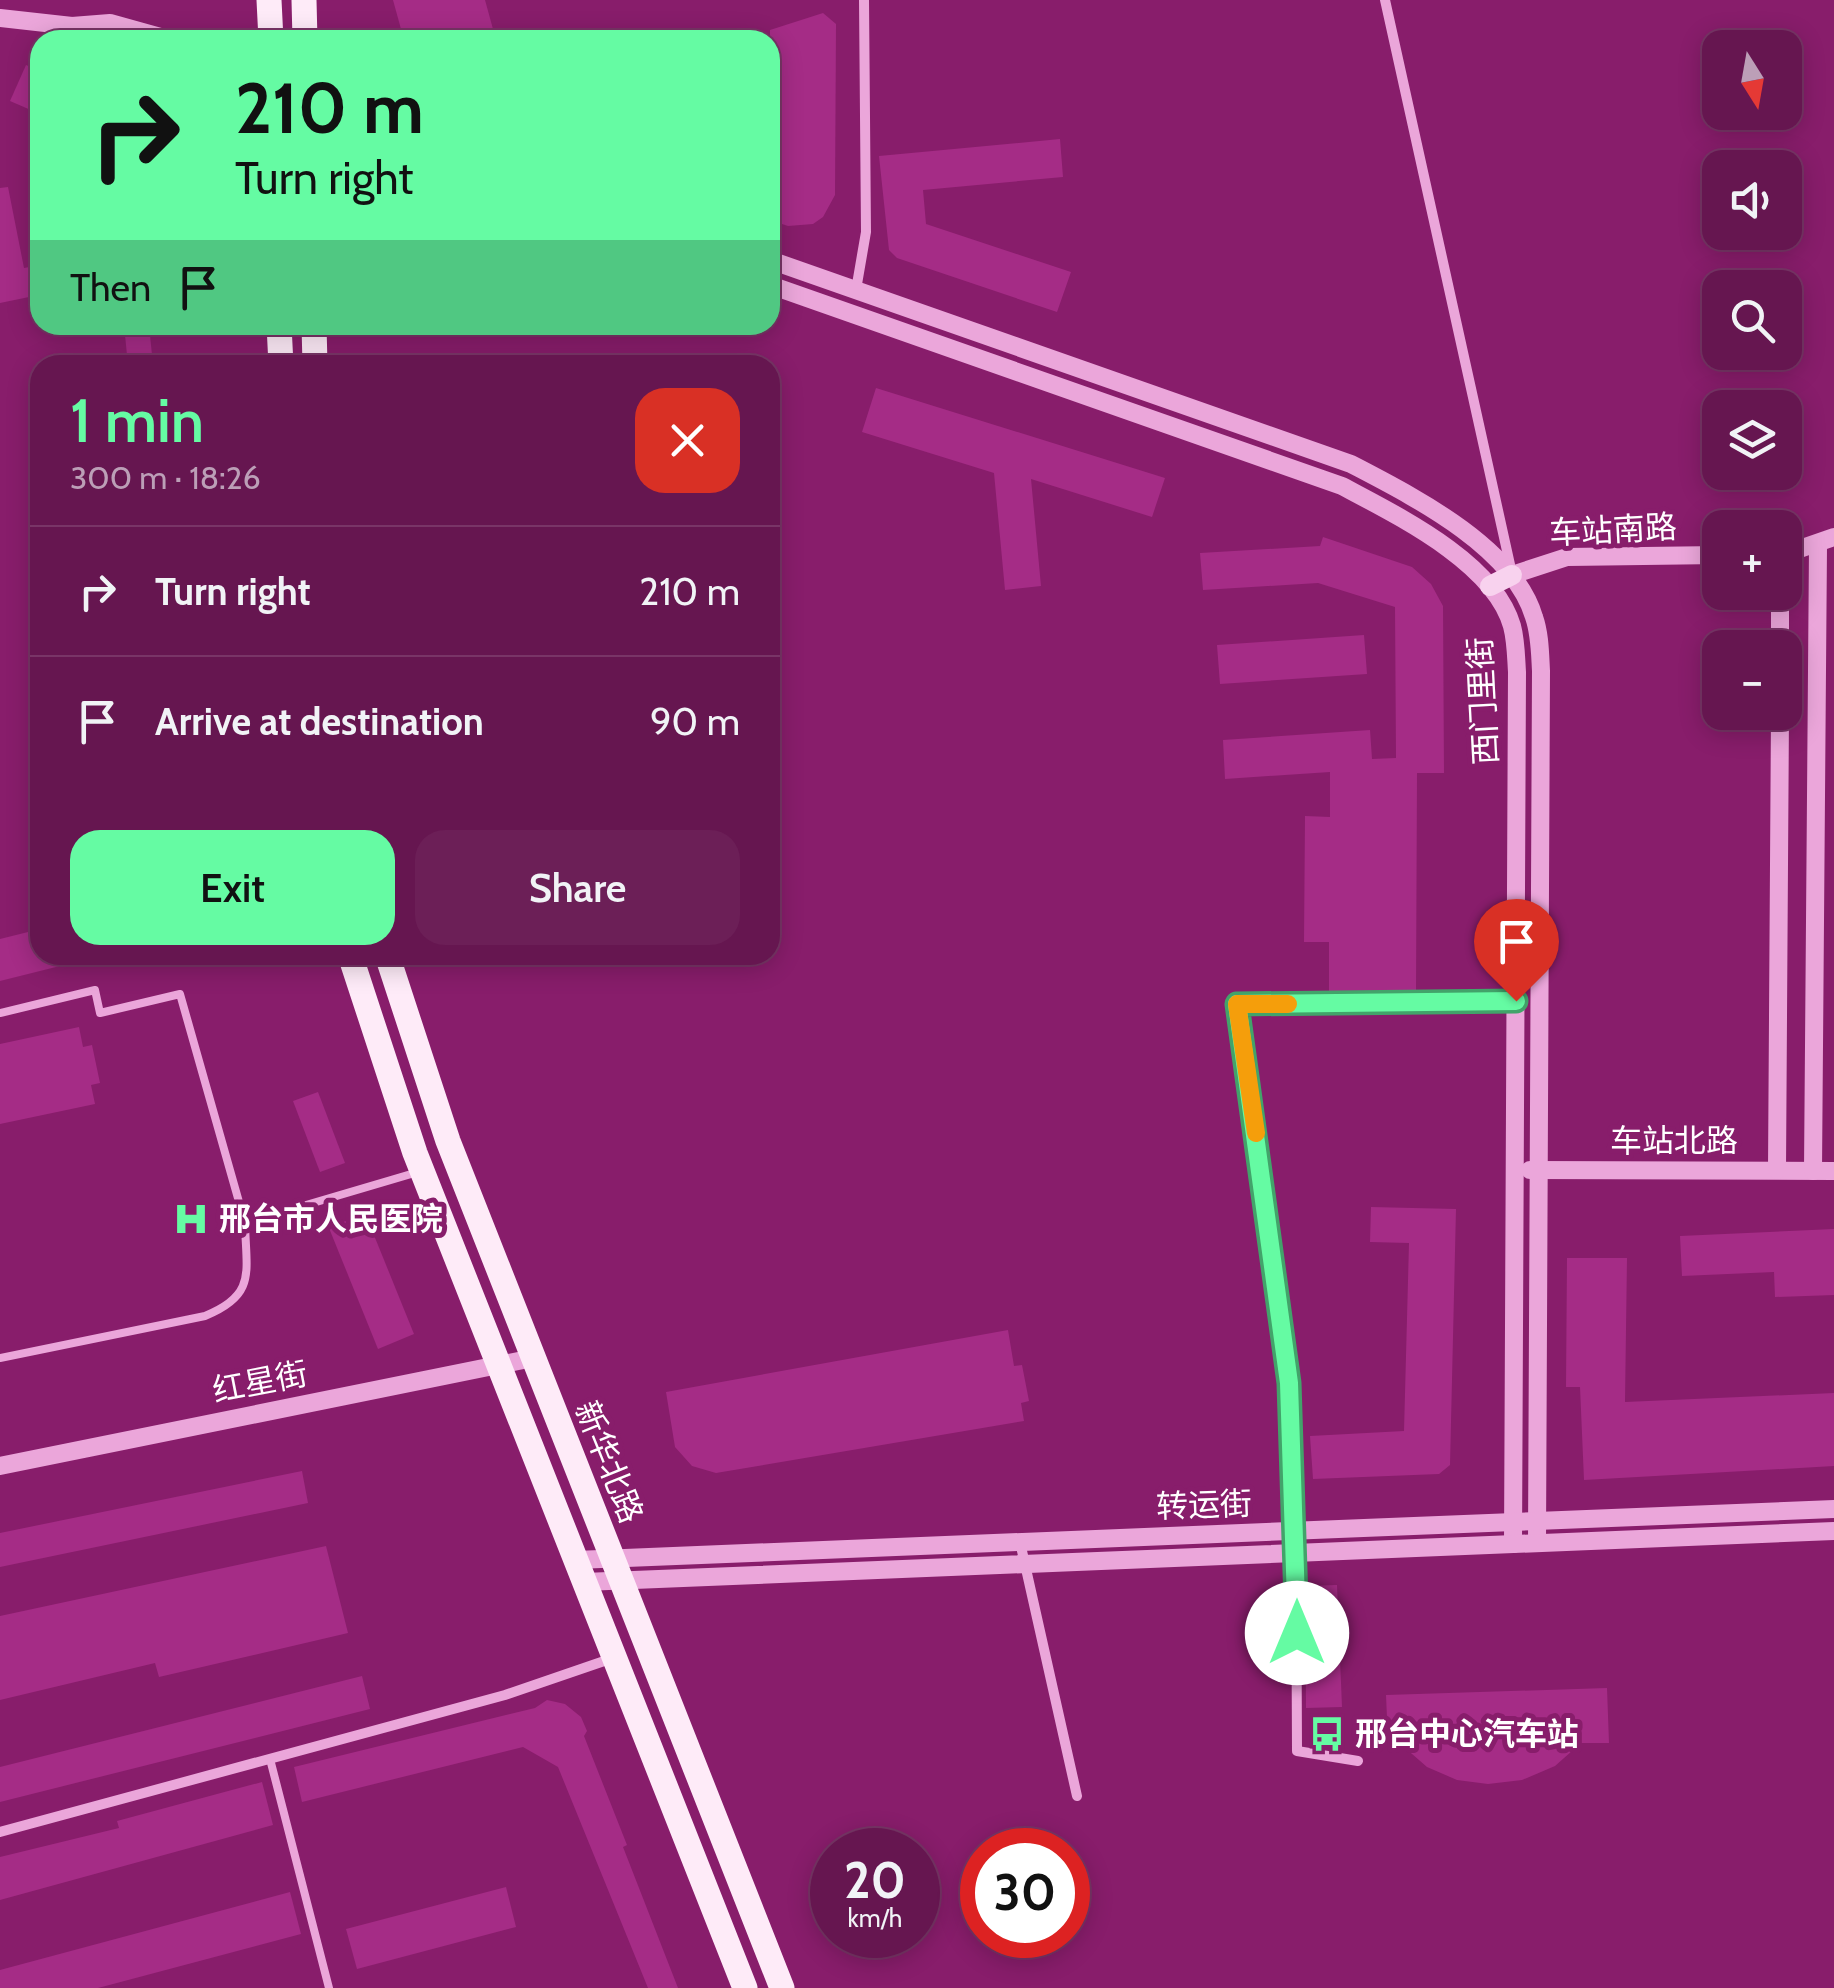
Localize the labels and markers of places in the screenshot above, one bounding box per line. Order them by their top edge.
pin [1474,899,1559,1002]
place label: 邢台市人民医院 [219,1199,443,1238]
hospital icon: 邢台市人民医院 [172,1200,210,1238]
place label: 邢台中心汽车站 [1355,1714,1579,1753]
bus stop icon: 邢台中心汽车站 [1308,1715,1346,1753]

